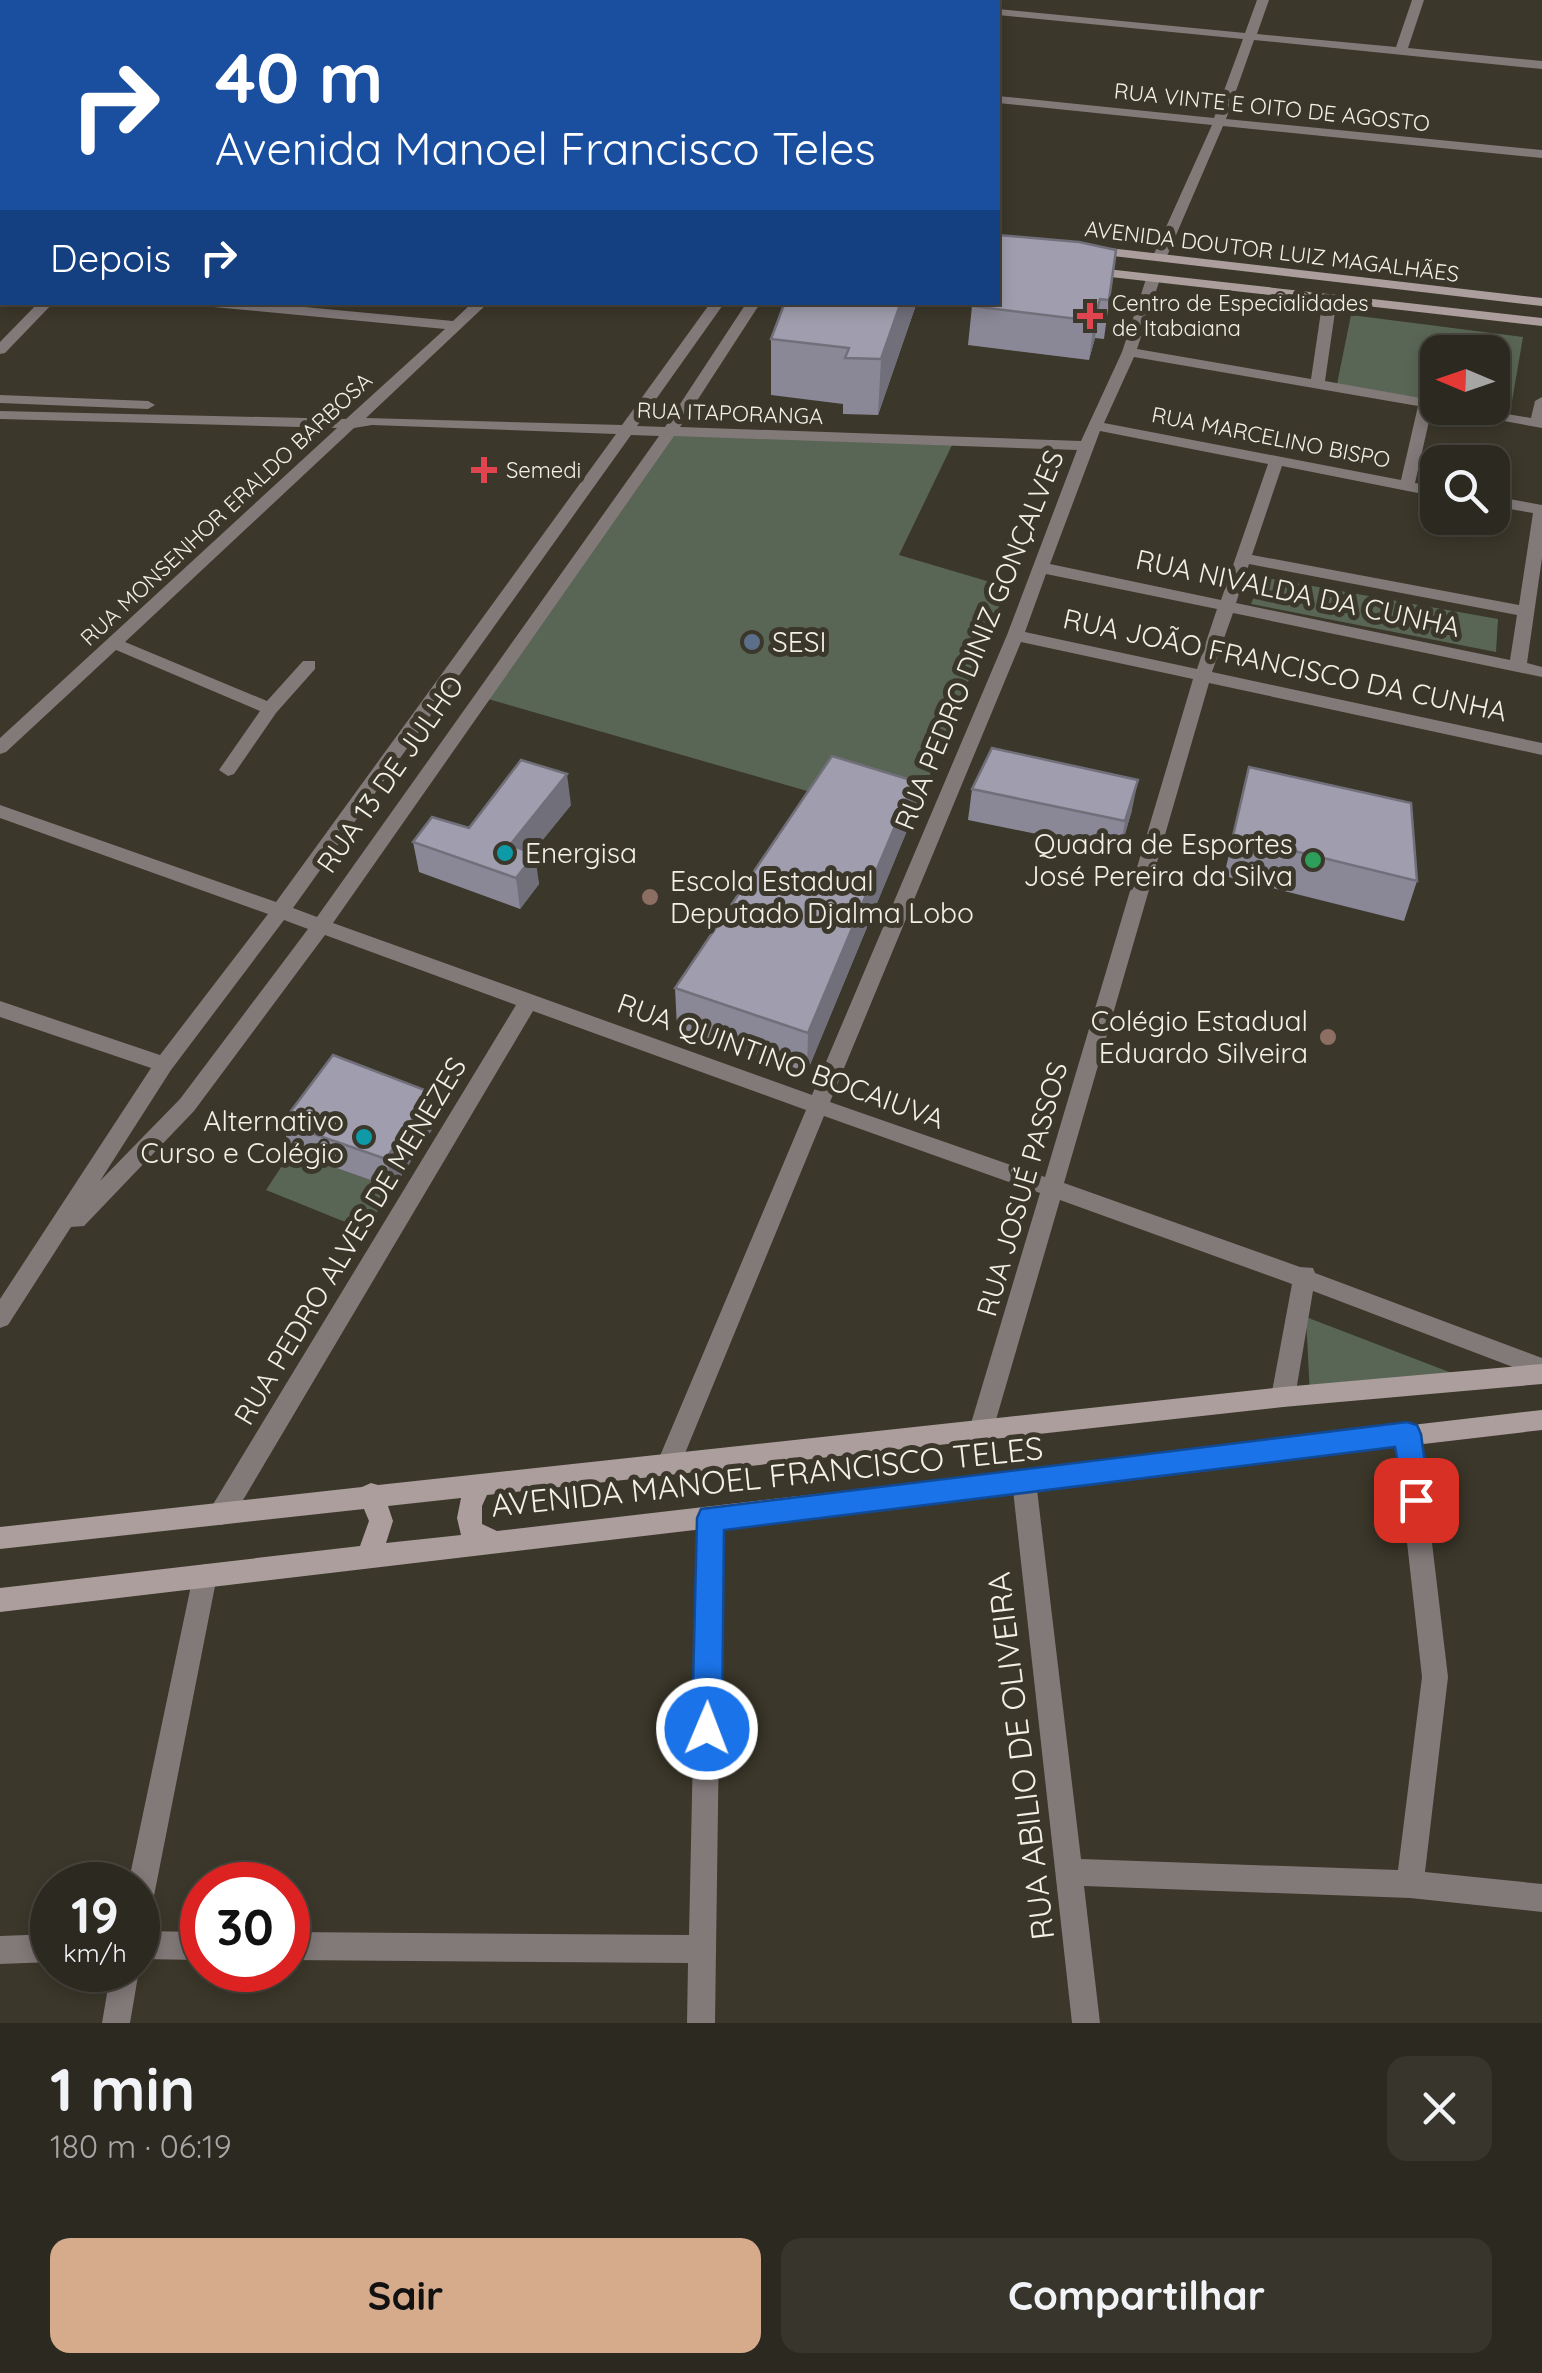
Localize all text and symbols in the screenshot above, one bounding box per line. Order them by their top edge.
text: 40 m [215,33,383,121]
icon: right [50,40,180,170]
street label: RUA VINTE E OITO DE AGOSTO [1113,76,1431,138]
text: Avenida Manoel Francisco Teles [215,120,876,176]
street label: AVENIDA DOUTOR LUIZ MAGALHÃES [1083,214,1461,288]
icon: right [191,230,246,285]
text: Depois [50,234,171,282]
place label: Centro de Especialidades de Itabaiana [1112,289,1369,342]
marker: Centro de Especialidades de Itabaiana [1077,303,1103,329]
north arrow [1420,335,1510,425]
map controls [1420,335,1510,535]
street label: RUA MONSENHOR ERALDO BARBOSA [74,366,378,652]
street label: RUA ITAPORANGA [636,396,824,430]
street label: RUA MARCELINO BISPO [1149,400,1393,474]
street label: RUA PEDRO DINIZ GONÇALVES [886,445,1071,835]
button: search [1420,445,1510,535]
place label: Semedi [506,456,581,484]
marker: Semedi [471,457,497,483]
street label: RUA NIVALDA DA CUNHA [1133,541,1463,644]
street label: RUA JOÃO FRANCISCO DA CUNHA [1060,600,1510,729]
place label: SESI [772,624,826,659]
marker: SESI [741,631,763,653]
street label: RUA 13 DE JULHO [308,668,471,879]
place label: Quadra de Esportes José Pereira da Silva [1023,826,1293,893]
place label: Energisa [525,835,637,870]
marker: Energisa [494,842,516,864]
marker: Quadra de Esportes José Pereira da Silva [1302,849,1324,871]
place label: Escola Estadual Deputado Djalma Lobo [670,863,974,930]
marker: Escola Estadual Deputado Djalma Lobo [639,886,661,908]
street label: RUA QUINTINO BOCAIUVA [613,985,949,1136]
place label: Colégio Estadual Eduardo Silveira [1091,1003,1308,1070]
marker: Colégio Estadual Eduardo Silveira [1317,1026,1339,1048]
street label: RUA PEDRO ALVES DE MENEZES [226,1051,473,1431]
street label: RUA JOSUÉ PASSOS [968,1058,1075,1320]
place label: Alternativo Curso e Colégio [140,1103,344,1170]
marker: Alternativo Curso e Colégio [353,1126,375,1148]
street label: AVENIDA MANOEL FRANCISCO TELES [489,1427,1045,1525]
pin [1374,1458,1459,1543]
icon: arrive [1389,1473,1444,1528]
street label: RUA ABILIO DE OLIVEIRA [978,1570,1062,1942]
position arrow [655,1677,759,1781]
speed limit sign: 30 [180,1862,310,1992]
text: 19 [71,1883,119,1946]
text: km/h [63,1937,127,1968]
text: 1 min [50,2051,195,2126]
button: close [1387,2056,1492,2161]
text: 180 m · 06:19 [50,2126,232,2166]
button: Sair [50,2238,761,2353]
button: Compartilhar [781,2238,1492,2353]

